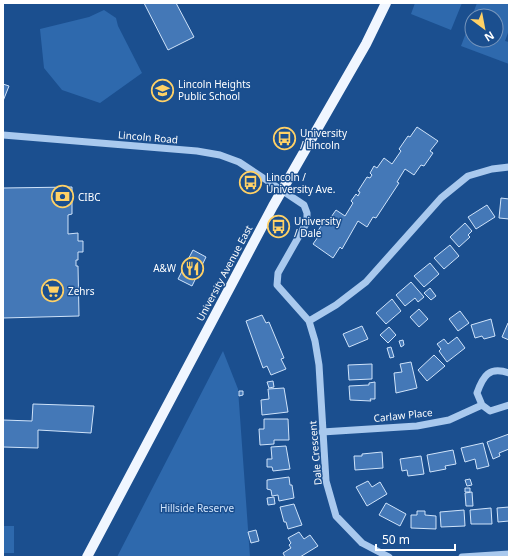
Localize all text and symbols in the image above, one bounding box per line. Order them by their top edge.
north arrow [464,8,504,48]
text: N [482,28,497,46]
school or university icon: Lincoln Heights Public School [150,77,176,103]
place label: Lincoln Heights Public School [178,77,251,103]
bus stop icon: University / Lincoln [272,126,298,152]
place label: University / Lincoln [300,126,348,152]
street label: Lincoln Road [117,127,179,147]
bus stop icon: Lincoln / University Ave. [237,170,263,196]
place label: Lincoln / University Ave. [266,170,335,196]
bank icon: CIBC [50,184,76,210]
place label: CIBC [78,190,101,204]
bus stop icon: University / Dale [266,214,292,240]
place label: University / Dale [294,214,342,240]
street label: University Avenue East [193,222,255,323]
restaurant icon: A&W [179,255,205,281]
place label: A&W [153,261,177,275]
supermarket icon: Zehrs [39,278,65,304]
place label: Zehrs [68,284,95,298]
street label: Carlaw Place [373,405,434,425]
street label: Dale Crescent [305,420,325,486]
park label: Hillside Reserve [160,501,234,515]
scale bar [376,526,455,552]
text: 50 m [382,531,410,548]

